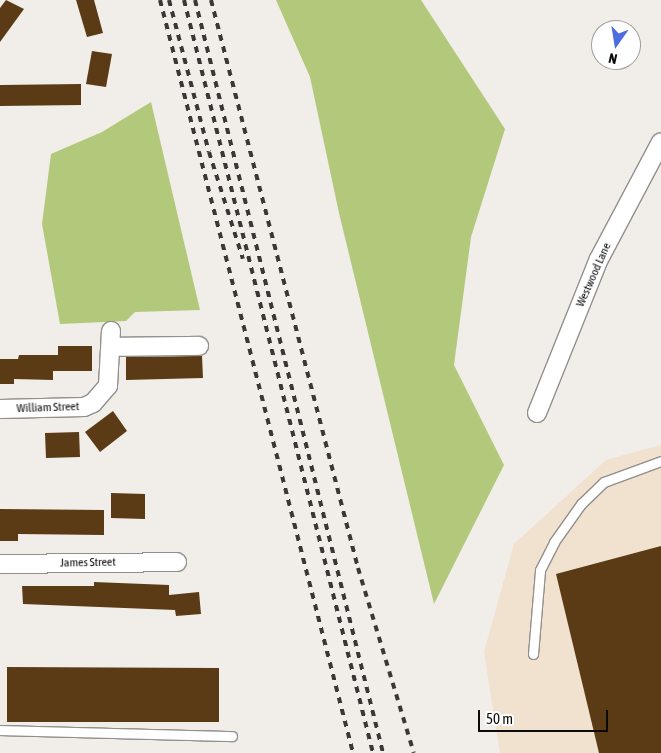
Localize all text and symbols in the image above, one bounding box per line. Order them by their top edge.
north arrow [591,20,641,70]
text: N [607,50,619,67]
street label: Westwood Lane [573,241,615,309]
street label: William Street [16,400,80,416]
street label: James Street [60,555,116,571]
scale bar [481,700,611,732]
text: 50 m [486,710,513,727]

